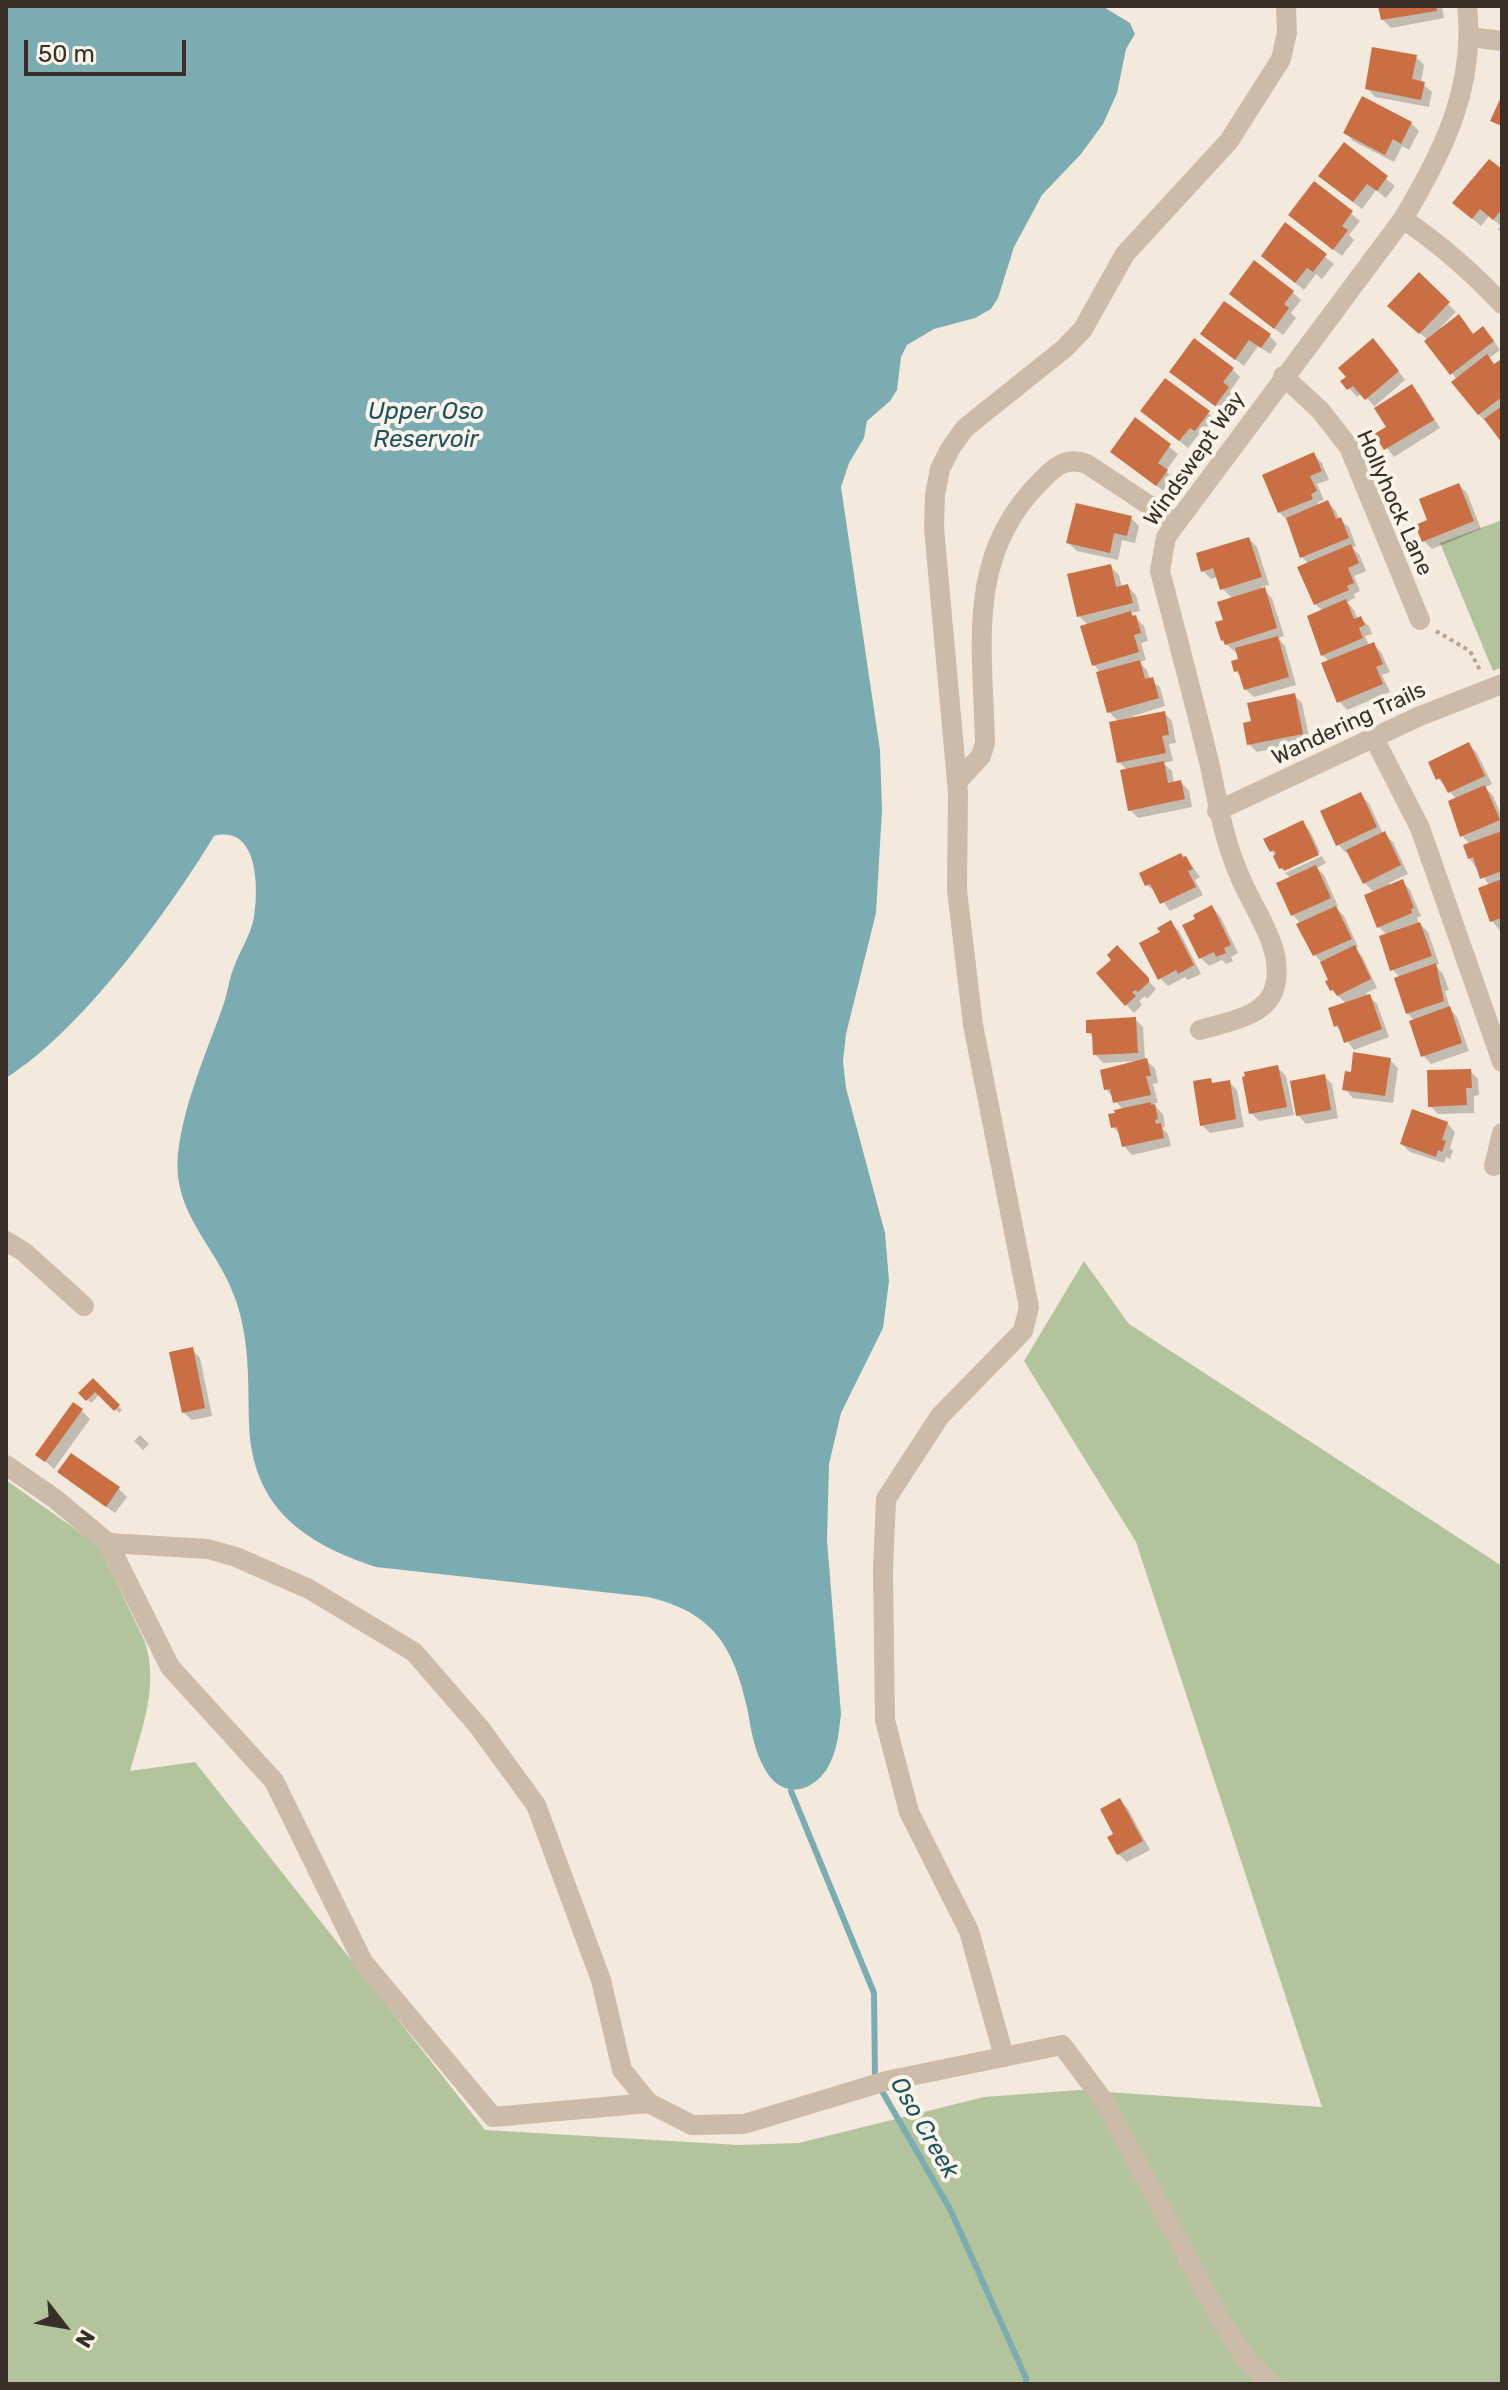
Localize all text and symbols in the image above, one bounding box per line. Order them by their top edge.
scale bar [28,24,190,74]
text: 50 m [38,40,95,68]
street label: Windswept Way [1139,387,1251,531]
water label: Upper Oso Reservoir [368,398,484,454]
street label: Hollyhock Lane [1350,426,1438,580]
street label: Wandering Trails [1268,677,1430,771]
water label: Oso Creek [883,2072,965,2184]
north arrow [24,2286,104,2366]
text: N [69,2325,101,2352]

